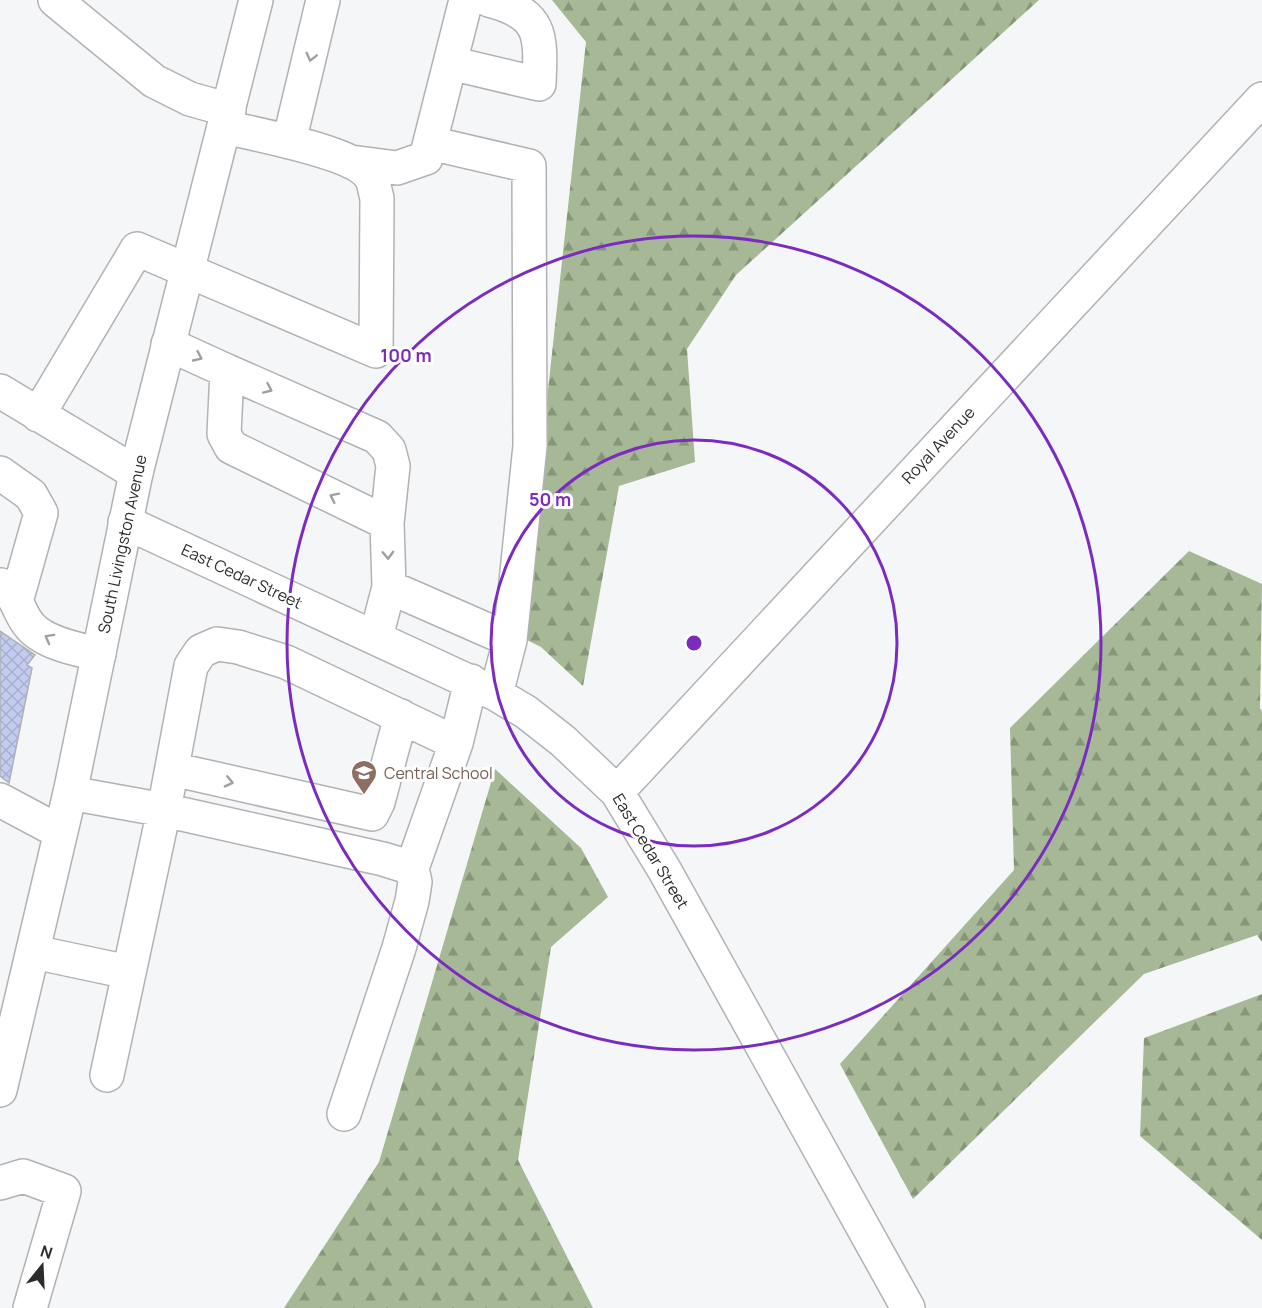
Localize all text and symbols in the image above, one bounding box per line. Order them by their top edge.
one-way arrow [305,52,318,62]
text: 100 m [380,343,432,367]
one-way arrow [191,350,202,362]
one-way arrow [261,382,272,394]
street label: Royal Avenue [897,402,979,488]
street label: South Livingston Avenue [92,453,152,635]
text: 50 m [529,487,571,511]
one-way arrow [330,493,341,505]
street label: East Cedar Street [178,538,306,614]
one-way arrow [382,550,394,559]
centre of rings [684,633,704,653]
one-way arrow [45,634,55,645]
school or university icon: Central School [349,758,379,796]
place label: Central School [384,762,493,784]
one-way arrow [224,774,234,787]
street label: East Cedar Street [608,789,694,913]
north arrow [12,1236,72,1296]
text: N [38,1239,56,1264]

